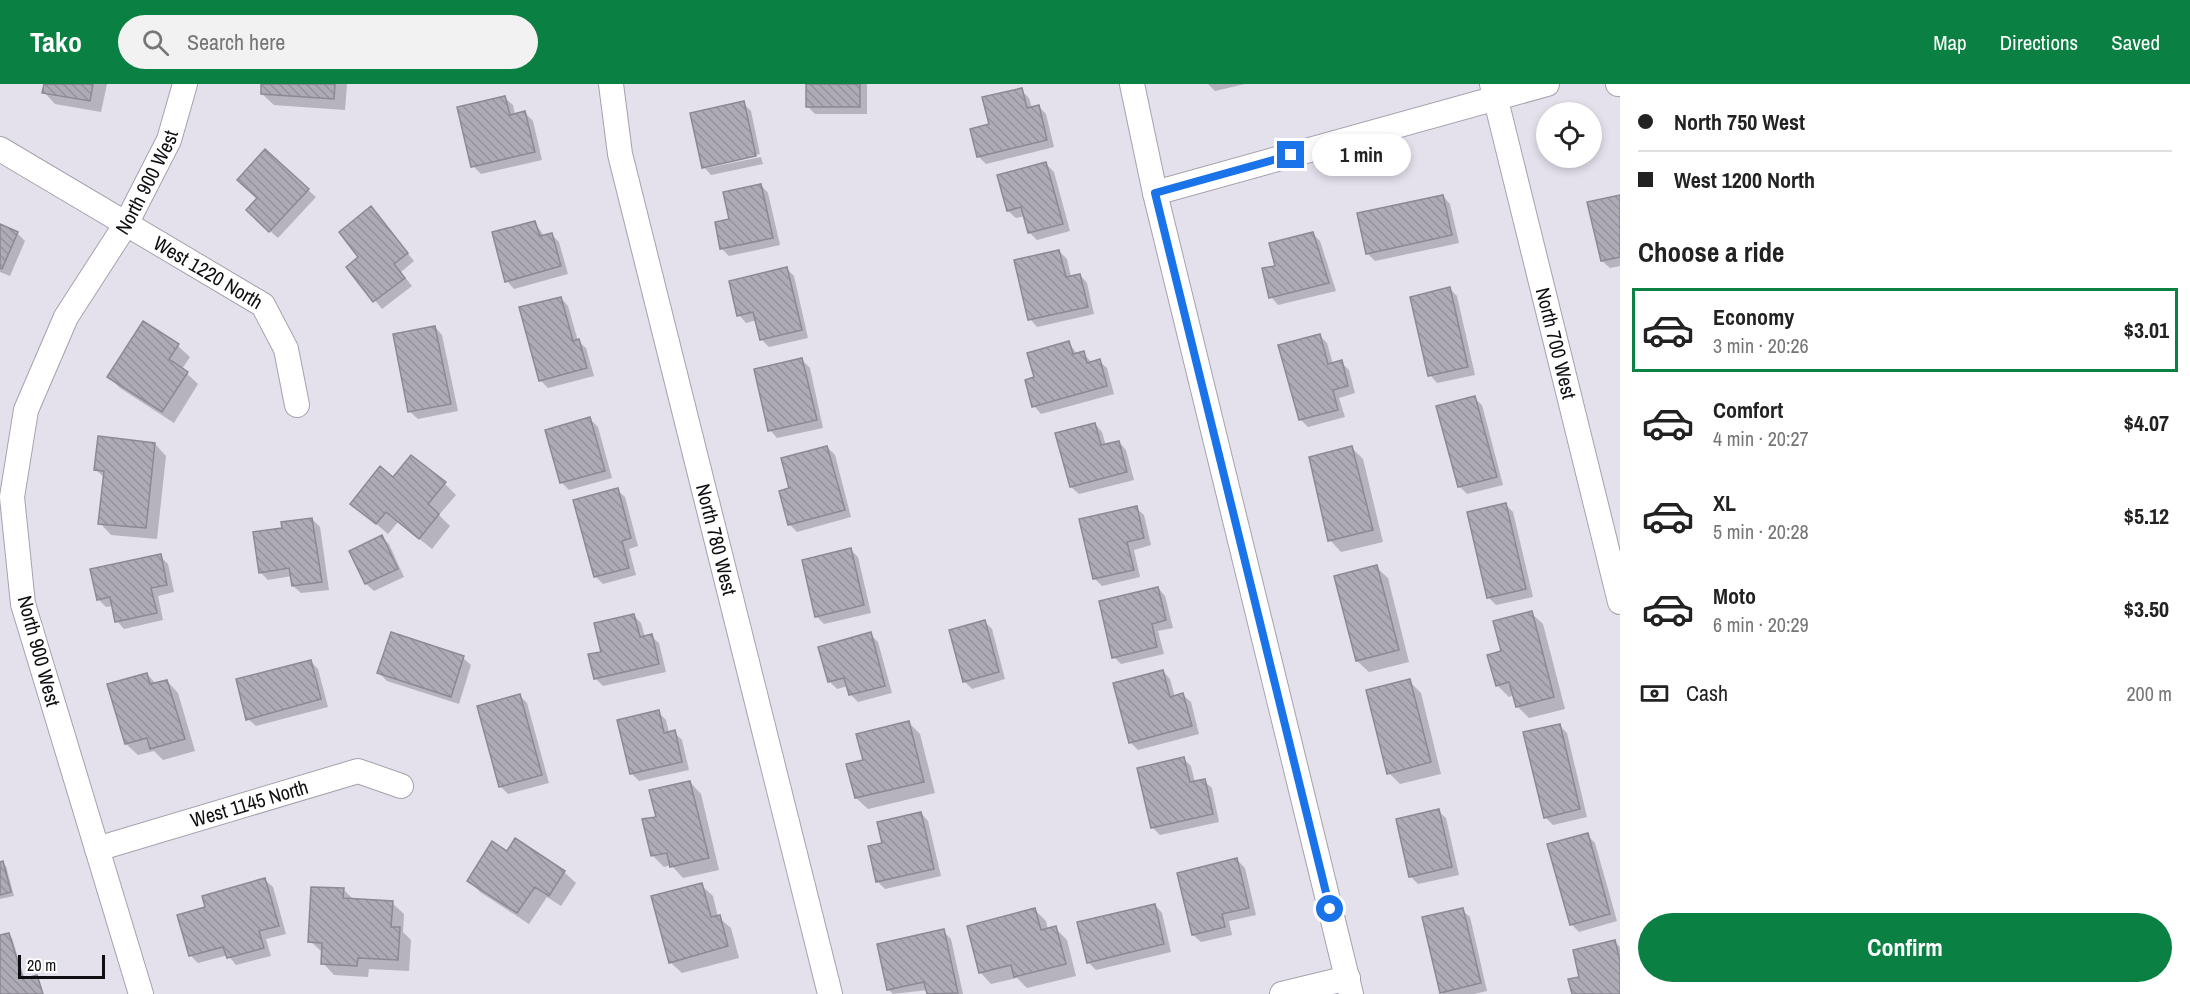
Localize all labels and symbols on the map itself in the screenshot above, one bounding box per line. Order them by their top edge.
street label: North 900 West [109,127,184,239]
callout: 1 min [1312,134,1411,176]
route end [1277,141,1304,168]
street label: West 1220 North [149,229,268,315]
street label: North 700 West [1530,285,1583,402]
street label: North 780 West [690,481,744,598]
street label: North 900 West [12,592,67,710]
street label: West 1145 North [187,773,311,833]
route start [1316,895,1343,922]
scale bar [18,952,105,980]

